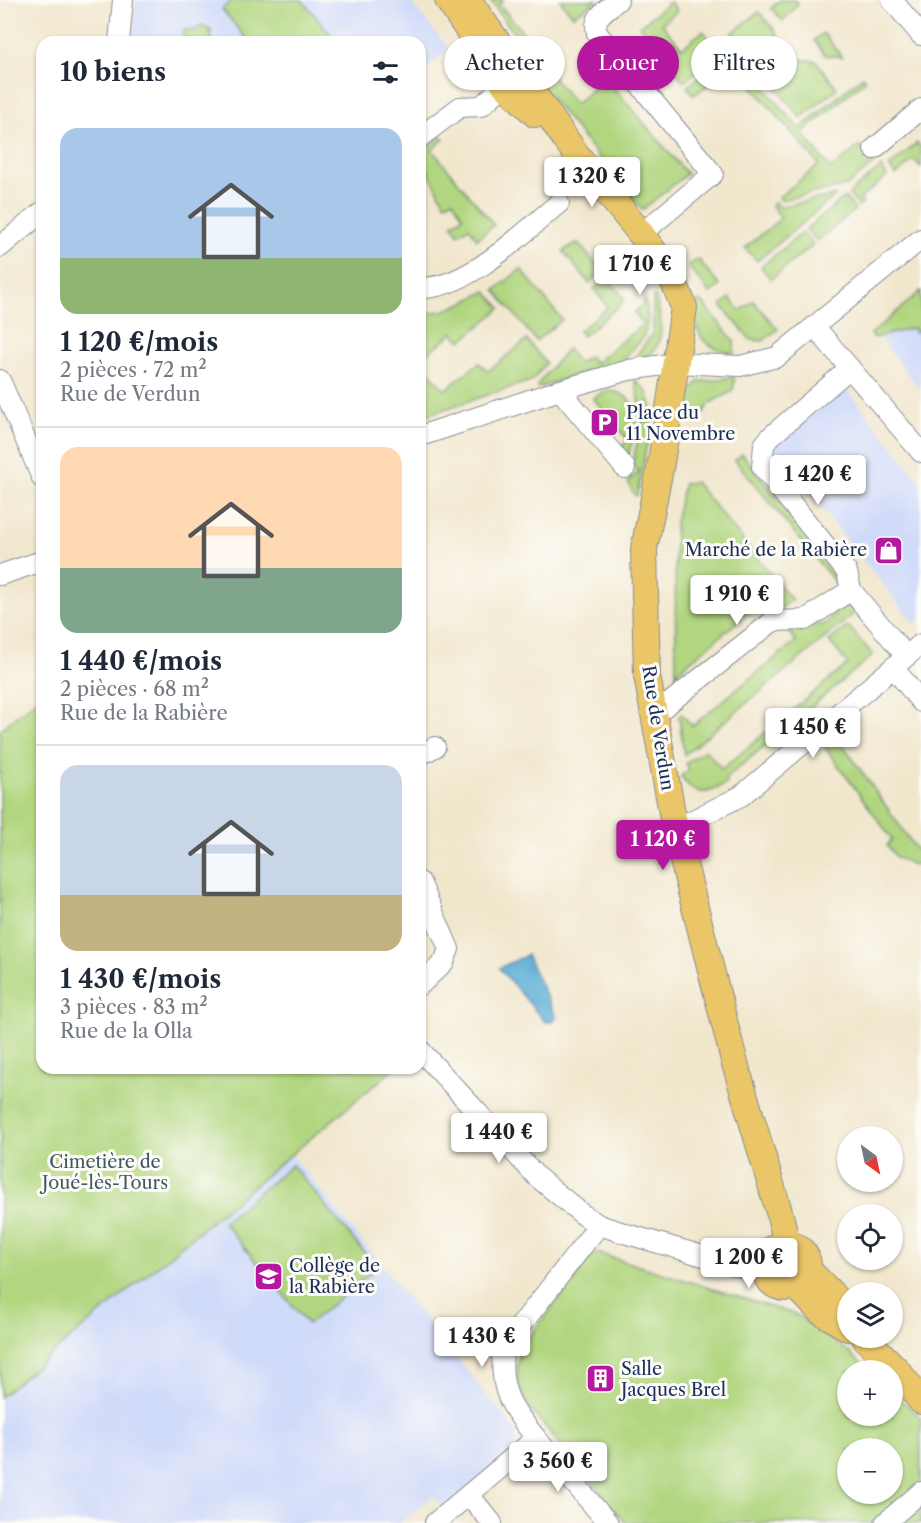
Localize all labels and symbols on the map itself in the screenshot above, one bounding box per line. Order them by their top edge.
pin: 1 320 € [537,157,647,208]
pin: 1 710 € [585,245,695,296]
place label: Place du 11 Novembre [626,402,735,445]
parking icon: Place du 11 Novembre [589,407,621,439]
pin: 1 420 € [763,455,873,506]
shop icon: Marché de la Rabière [872,534,904,566]
place label: Marché de la Rabière [685,539,867,561]
pin: 1 910 € [682,575,792,626]
street label: Rue de Verdun [637,664,679,792]
pin: 1 450 € [758,708,868,759]
pin: 1 120 € [608,820,718,871]
pin: 1 440 € [444,1113,554,1164]
north arrow [837,1126,903,1192]
park label: Cimetière de Joué-lès-Tours [39,1151,168,1194]
pin: 1 200 € [694,1238,804,1289]
place label: Collège de la Rabière [289,1255,380,1298]
school or university icon: Collège de la Rabière [252,1260,284,1292]
pin: 1 430 € [427,1317,537,1368]
place label: Salle Jacques Brel [618,1358,726,1401]
building icon: Salle Jacques Brel [584,1363,616,1395]
pin: 3 560 € [503,1442,613,1493]

